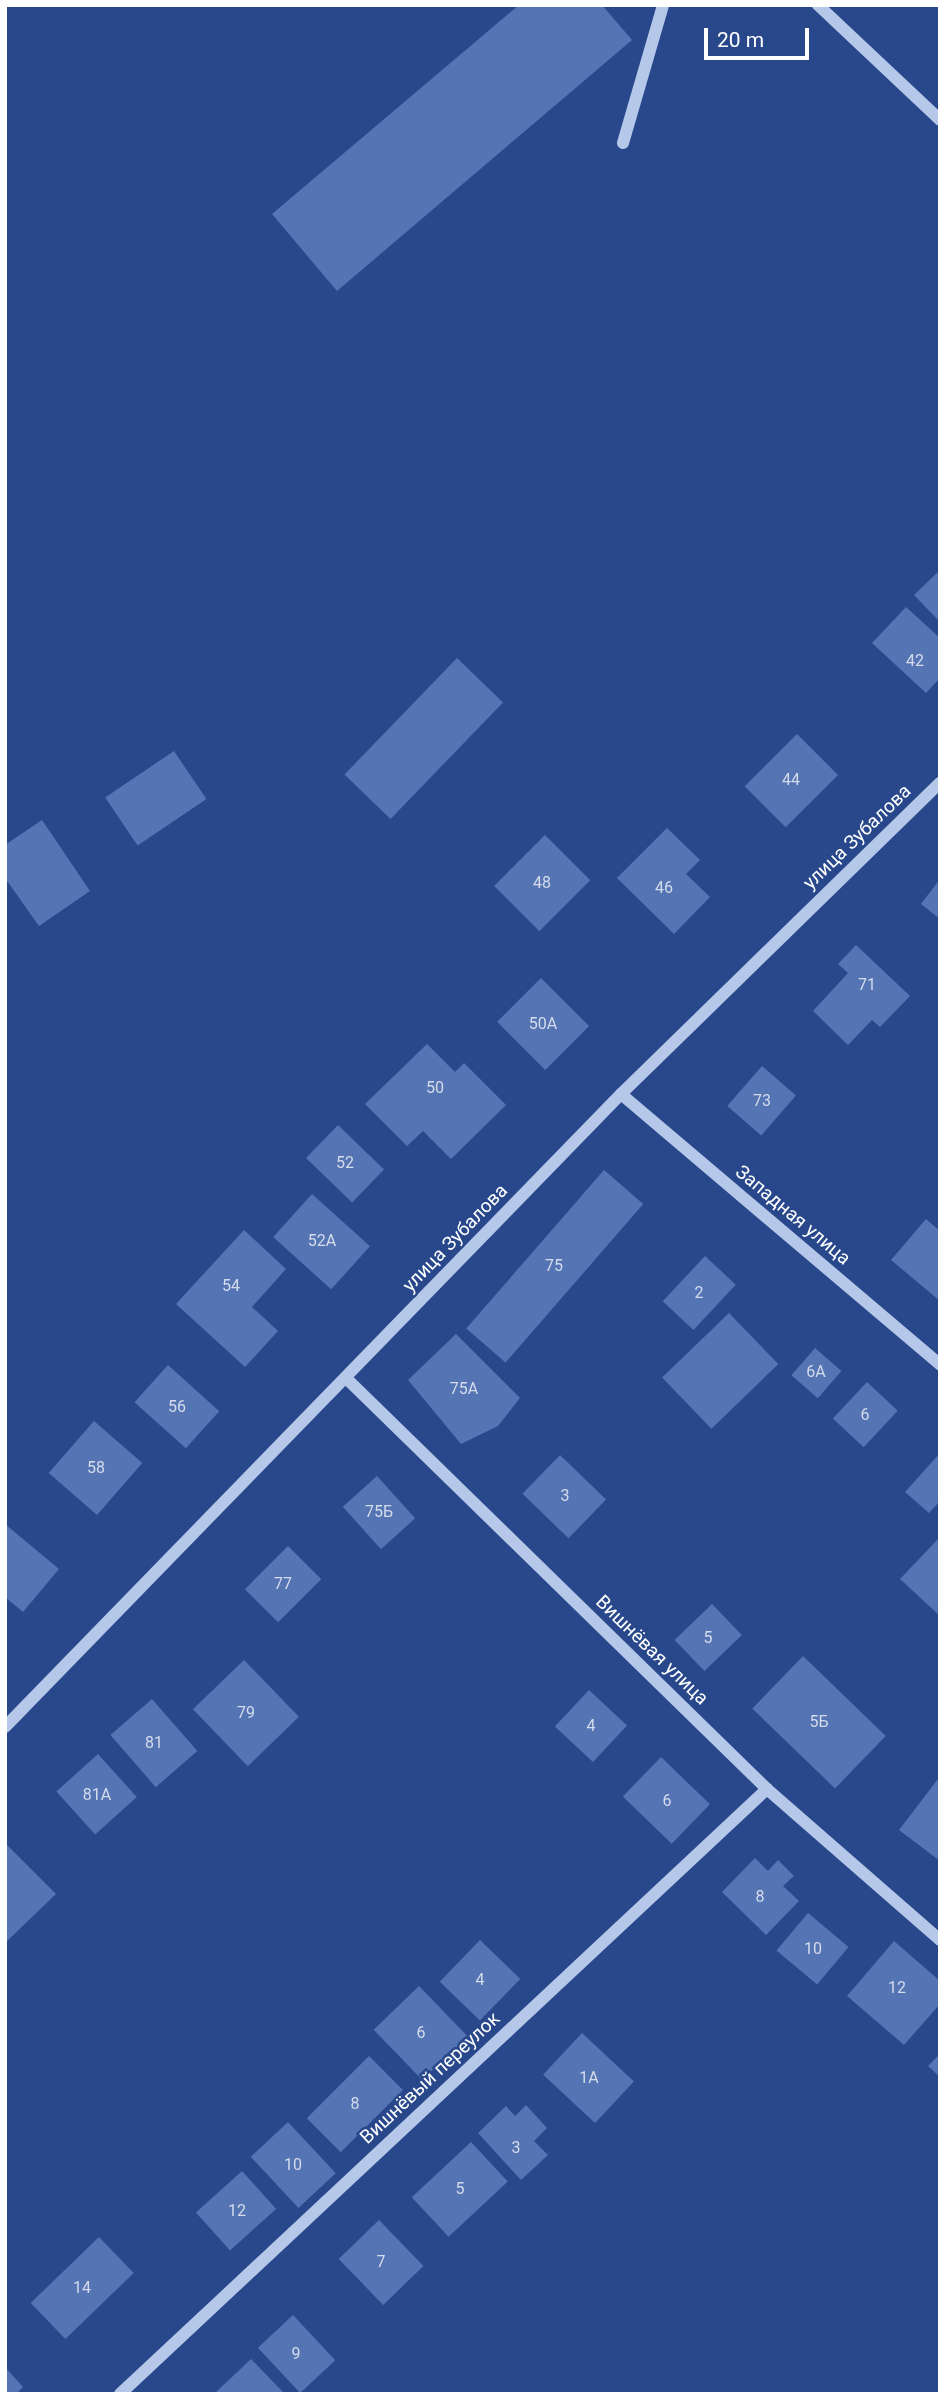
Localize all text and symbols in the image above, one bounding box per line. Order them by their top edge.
scale bar [707,14,812,58]
text: 20 m [717,28,764,52]
house number: 42 [906,651,924,671]
house number: 44 [782,770,800,790]
street label: улица Зубалова [798,780,916,894]
house number: 48 [533,873,551,893]
house number: 46 [655,878,673,898]
house number: 71 [858,975,876,995]
house number: 50А [529,1014,557,1034]
house number: 50 [426,1078,444,1098]
house number: 73 [753,1091,771,1111]
house number: 52 [336,1153,354,1173]
street label: Западная улица [731,1160,855,1270]
street label: улица Зубалова [398,1179,512,1297]
house number: 52А [308,1231,336,1251]
house number: 75 [545,1256,563,1276]
house number: 54 [222,1276,240,1296]
house number: 2 [695,1283,703,1303]
house number: 6А [806,1362,826,1382]
house number: 75А [450,1379,478,1399]
house number: 56 [168,1397,186,1417]
house number: 6 [861,1405,869,1425]
house number: 58 [87,1458,105,1478]
house number: 3 [561,1486,569,1506]
house number: 75Б [365,1502,393,1522]
house number: 77 [274,1574,292,1594]
street label: Вишнёвая улица [591,1590,713,1710]
house number: 5 [704,1628,712,1648]
house number: 79 [237,1703,255,1723]
house number: 5Б [809,1712,829,1732]
house number: 4 [587,1716,595,1736]
house number: 81 [145,1733,163,1753]
house number: 81А [83,1785,111,1805]
house number: 6 [663,1791,671,1811]
house number: 8 [756,1887,764,1907]
house number: 10 [804,1939,822,1959]
house number: 4 [476,1970,484,1990]
house number: 12 [888,1978,906,1998]
street label: Вишнёвый переулок [355,2007,505,2149]
house number: 6 [417,2023,425,2043]
house number: 1А [579,2068,599,2088]
house number: 8 [351,2094,359,2114]
house number: 3 [512,2138,520,2158]
house number: 10 [284,2155,302,2175]
house number: 5 [456,2179,464,2199]
house number: 12 [228,2201,246,2221]
house number: 7 [377,2252,385,2272]
house number: 14 [73,2278,91,2298]
house number: 9 [292,2344,300,2364]

